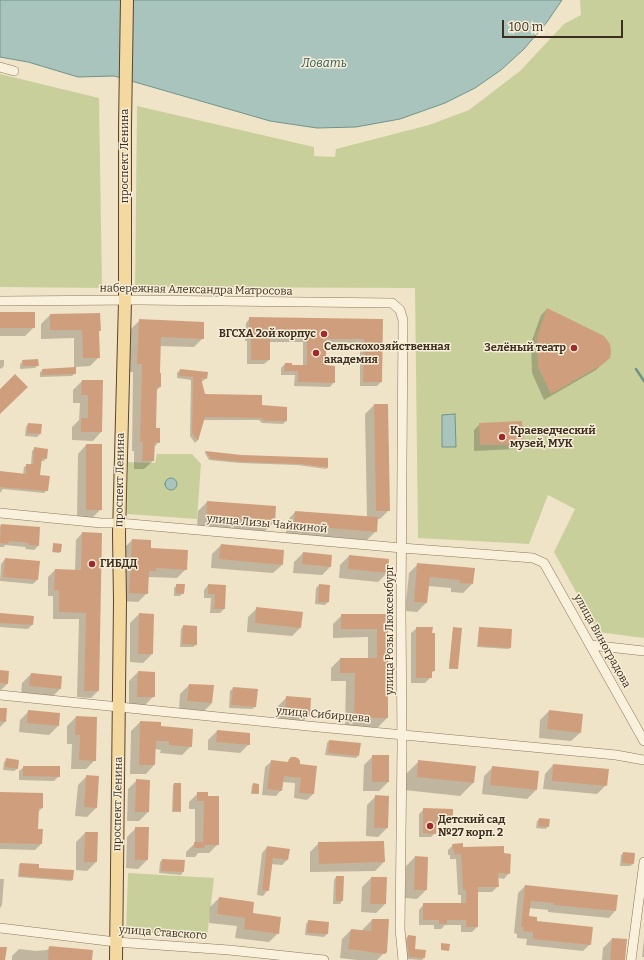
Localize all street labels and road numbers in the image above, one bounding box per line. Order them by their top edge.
street label: проспект Ленина [118,109,132,203]
street label: набережная Александра Матросова [99,282,293,298]
street label: проспект Ленина [113,433,127,527]
street label: улица Лизы Чайкиной [206,512,328,536]
street label: улица Розы Люксембург [383,565,397,695]
street label: улица Виноградова [571,592,633,690]
street label: улица Сибирцева [275,704,371,726]
street label: проспект Ленина [111,757,125,851]
street label: улица Ставского [119,923,207,943]

